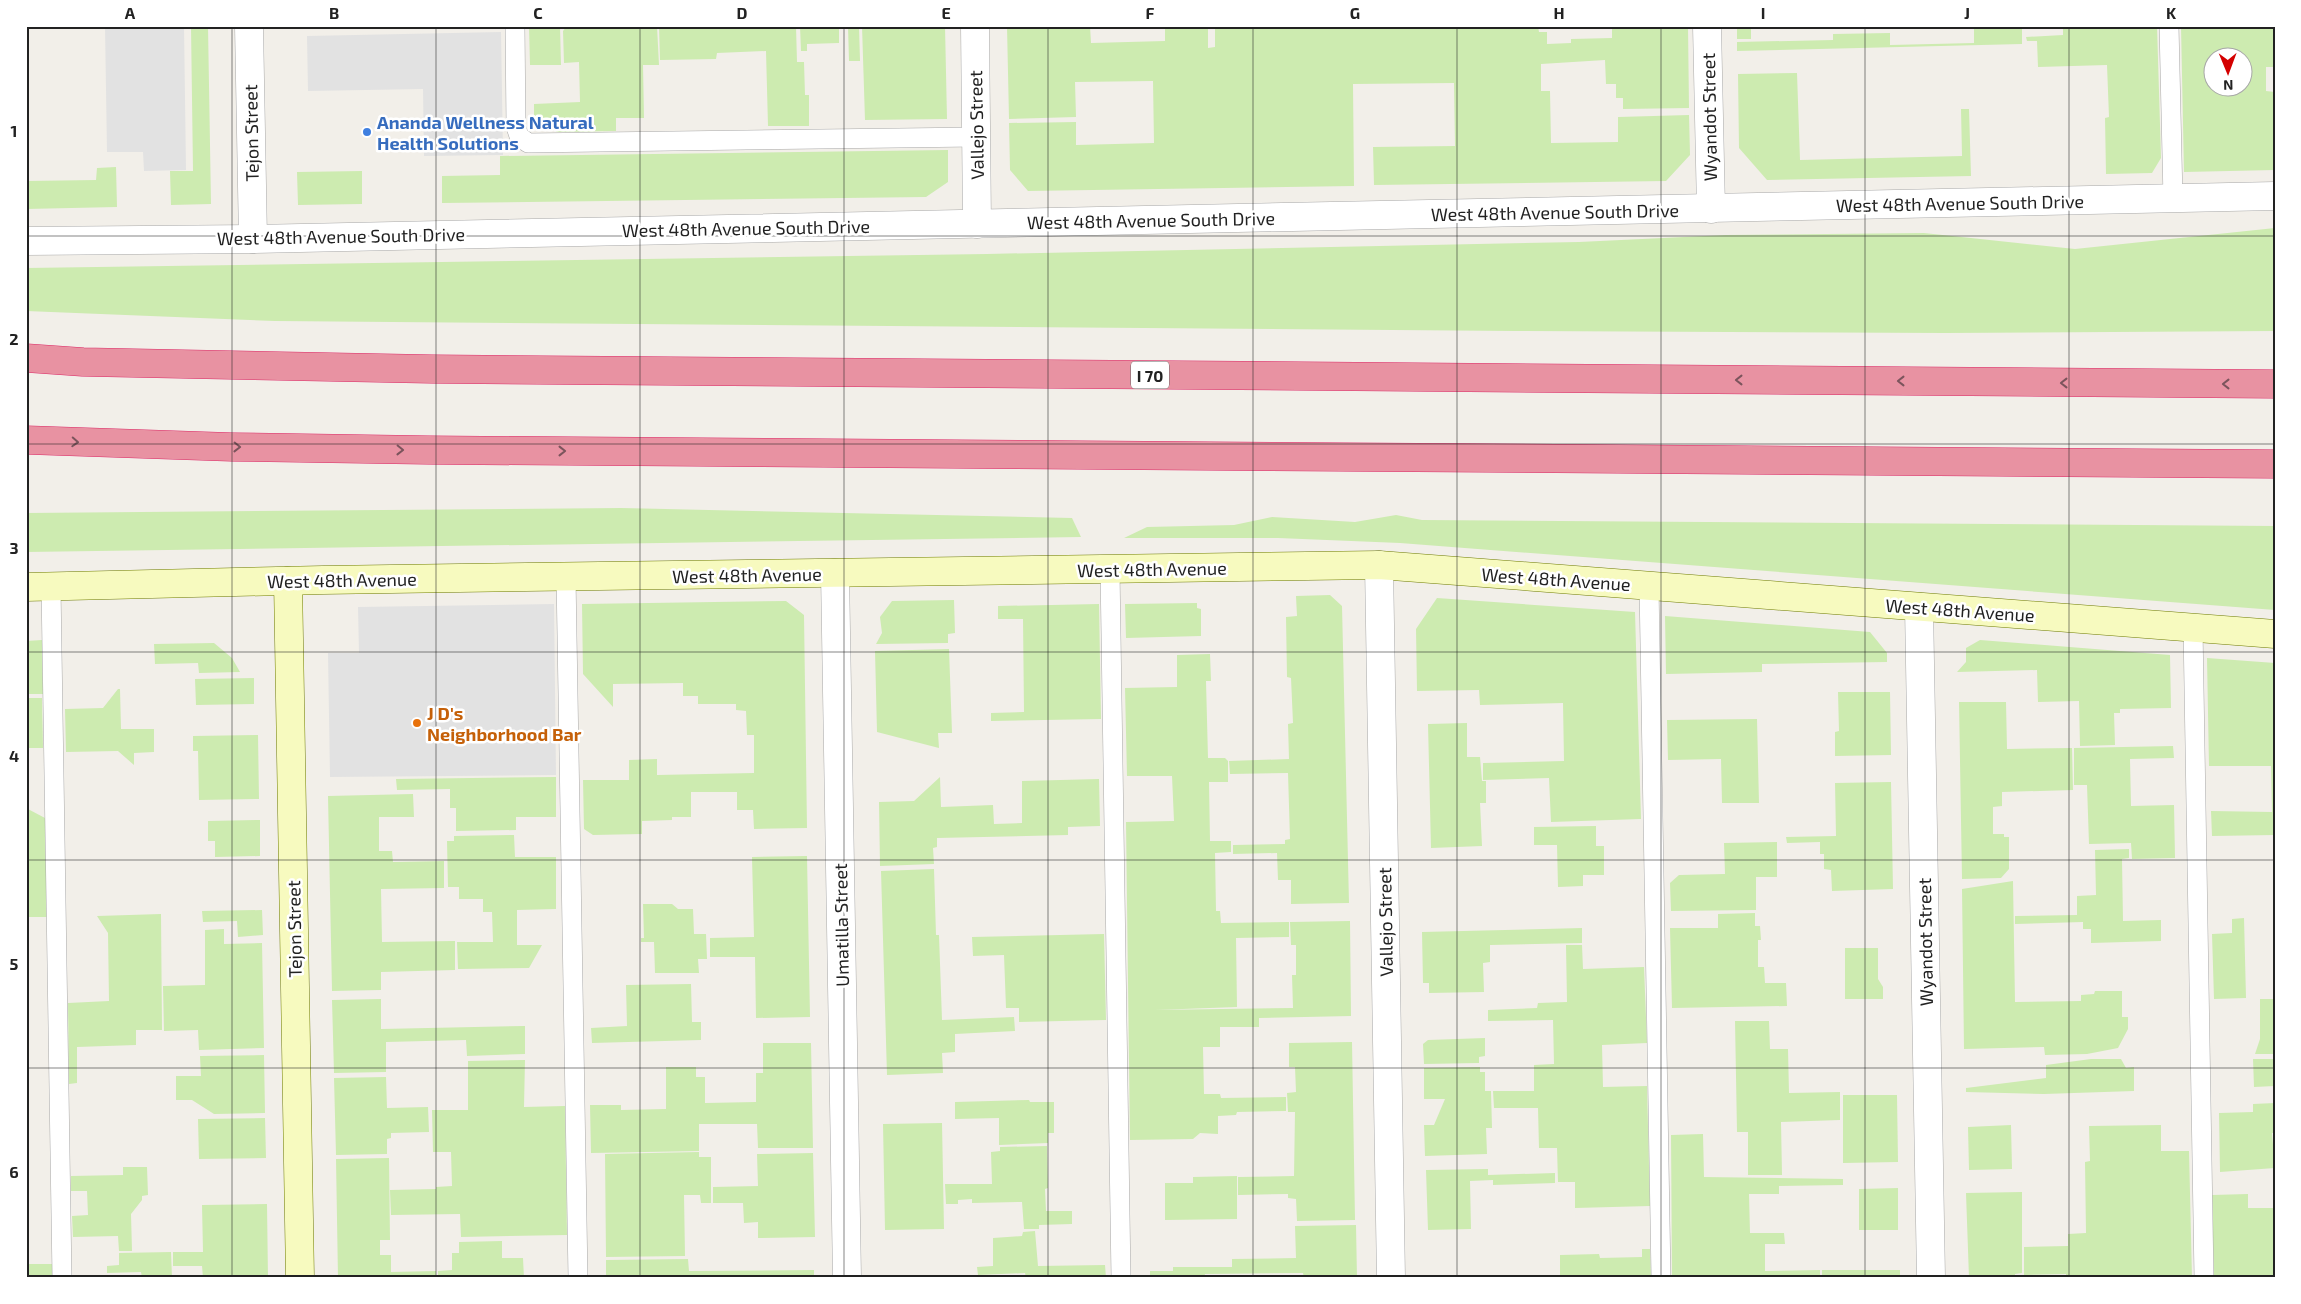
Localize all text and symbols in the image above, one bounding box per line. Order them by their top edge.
text: A [125,3,136,22]
text: B [329,3,339,22]
text: C [533,3,543,22]
text: D [737,3,748,22]
text: E [941,3,951,22]
text: F [1146,3,1155,22]
text: G [1350,3,1360,22]
text: H [1553,3,1565,22]
text: I [1761,3,1765,22]
text: J [1964,3,1970,22]
text: K [2166,3,2177,22]
north arrow [2204,48,2254,98]
street label: Wyandot Street [1697,53,1721,181]
street label: Vallejo Street [964,70,988,180]
text: N [2223,77,2233,94]
street label: Tejon Street [239,84,263,182]
place label: Ananda Wellness Natural Health Solutions [377,111,594,154]
text: 1 [11,121,17,140]
marker: Ananda Wellness Natural Health Solutions [361,126,373,138]
street label: West 48th Avenue South Drive [1836,190,2084,216]
street label: West 48th Avenue South Drive [1431,199,1679,225]
street label: West 48th Avenue South Drive [1027,207,1275,233]
street label: West 48th Avenue South Drive [622,215,870,241]
street label: West 48th Avenue South Drive [217,223,465,249]
text: 2 [9,329,19,348]
road number: I 70 [1131,362,1169,388]
one-way arrow [1734,375,1742,385]
one-way arrow [1897,376,1904,386]
one-way arrow [2059,378,2067,388]
one-way arrow [2222,379,2230,389]
one-way arrow [71,437,79,448]
one-way arrow [234,442,242,453]
one-way arrow [396,445,404,455]
one-way arrow [559,446,567,456]
text: 3 [9,538,19,557]
street label: West 48th Avenue [1077,557,1227,581]
street label: West 48th Avenue [672,563,822,587]
street label: West 48th Avenue [1481,563,1631,595]
street label: West 48th Avenue [267,568,417,592]
street label: West 48th Avenue [1885,594,2035,626]
place label: J D's Neighborhood Bar [427,702,582,745]
marker: J D's Neighborhood Bar [411,717,423,729]
text: 4 [9,746,19,765]
street label: Umatilla Street [829,863,853,987]
street label: Vallejo Street [1373,867,1397,977]
street label: Wyandot Street [1913,878,1937,1006]
street label: Tejon Street [282,880,306,978]
text: 5 [10,954,19,973]
text: 6 [9,1162,19,1181]

